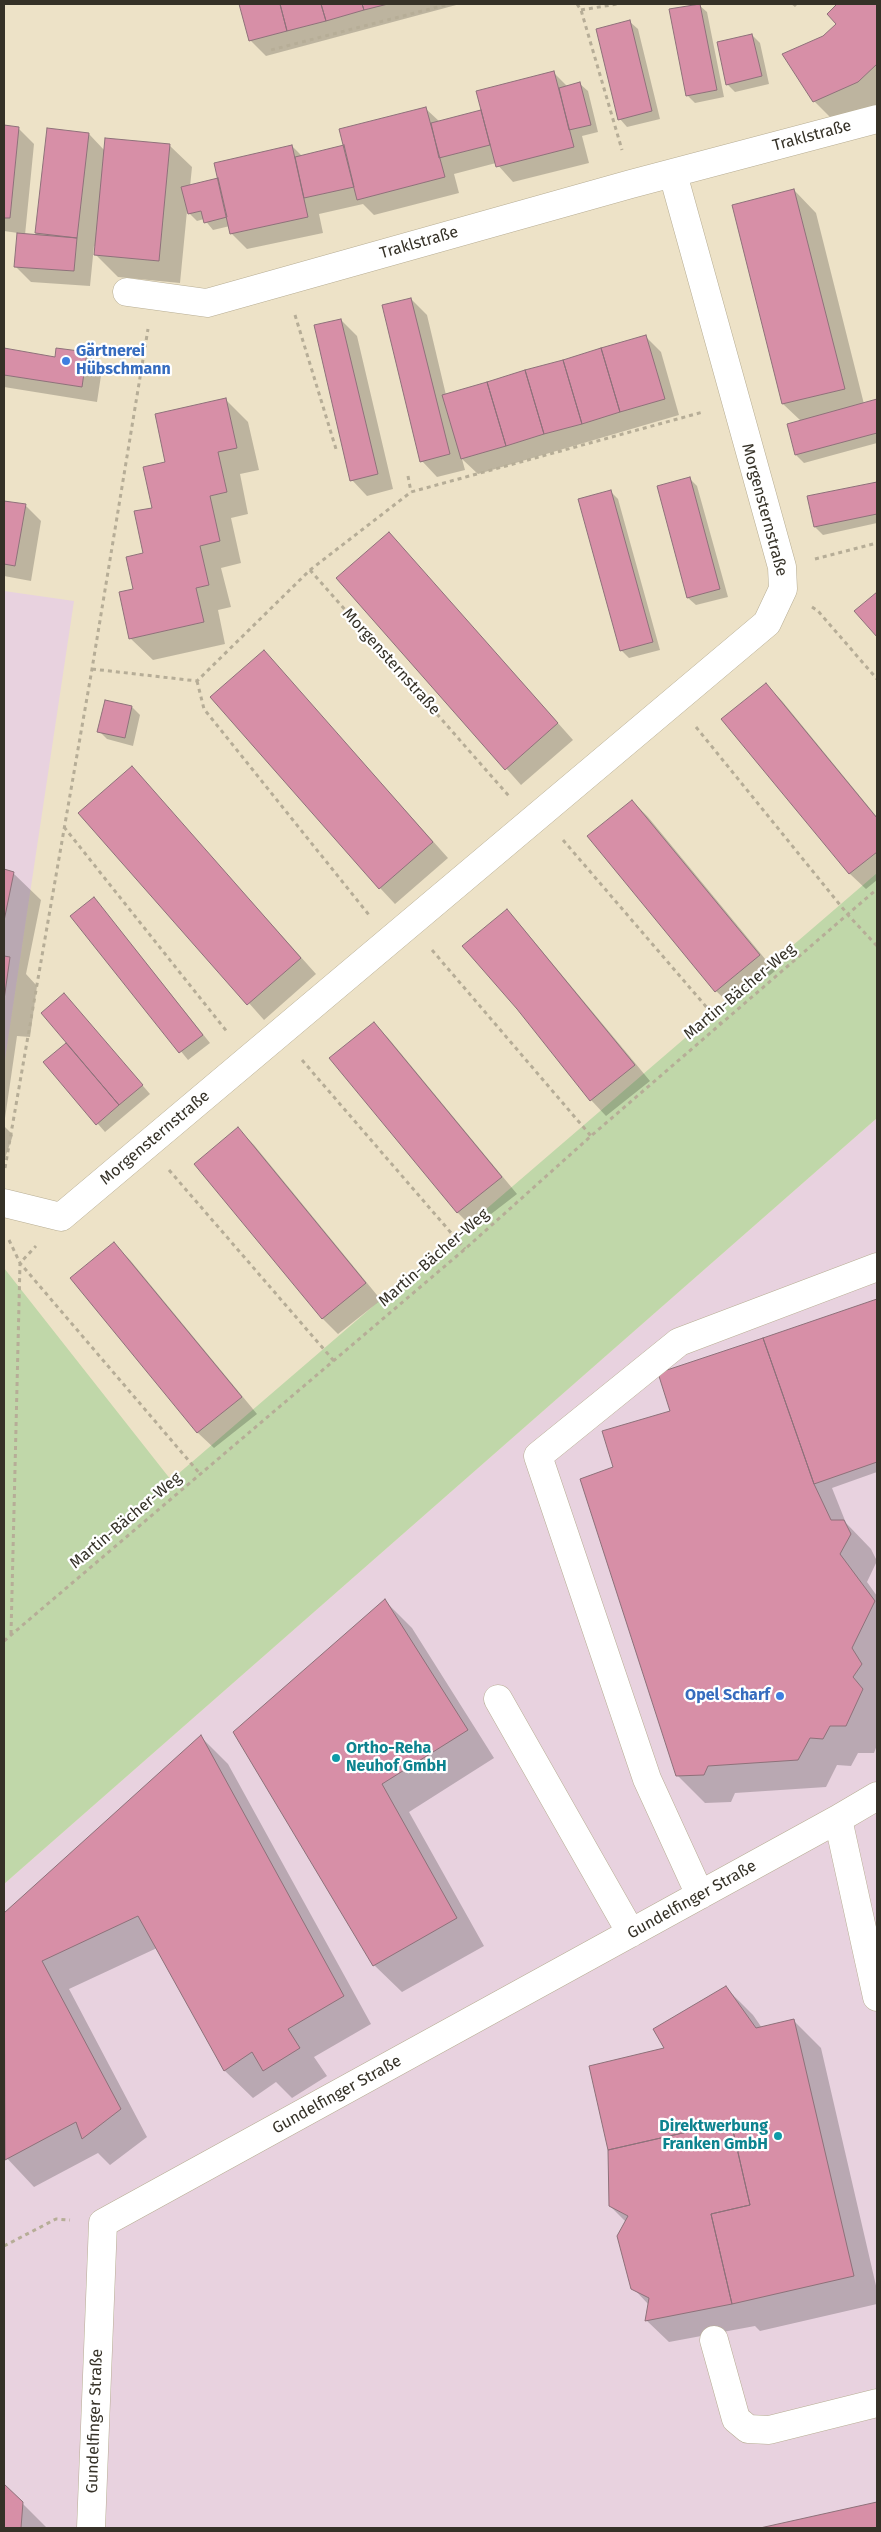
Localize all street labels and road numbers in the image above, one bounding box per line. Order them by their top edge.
street label: Traklstraße [771,116,853,156]
street label: Traklstraße [378,223,460,263]
street label: Morgensternstraße [737,441,791,579]
street label: Morgensternstraße [338,605,444,719]
street label: Martin-Bächer-Weg [680,940,800,1044]
street label: Morgensternstraße [96,1087,214,1189]
street label: Martin-Bächer-Weg [375,1205,493,1311]
street label: Martin-Bächer-Weg [66,1469,186,1573]
street label: Gundelfinger Straße [624,1857,760,1943]
street label: Gundelfinger Straße [269,2052,405,2138]
street label: Gundelfinger Straße [83,2348,107,2494]

